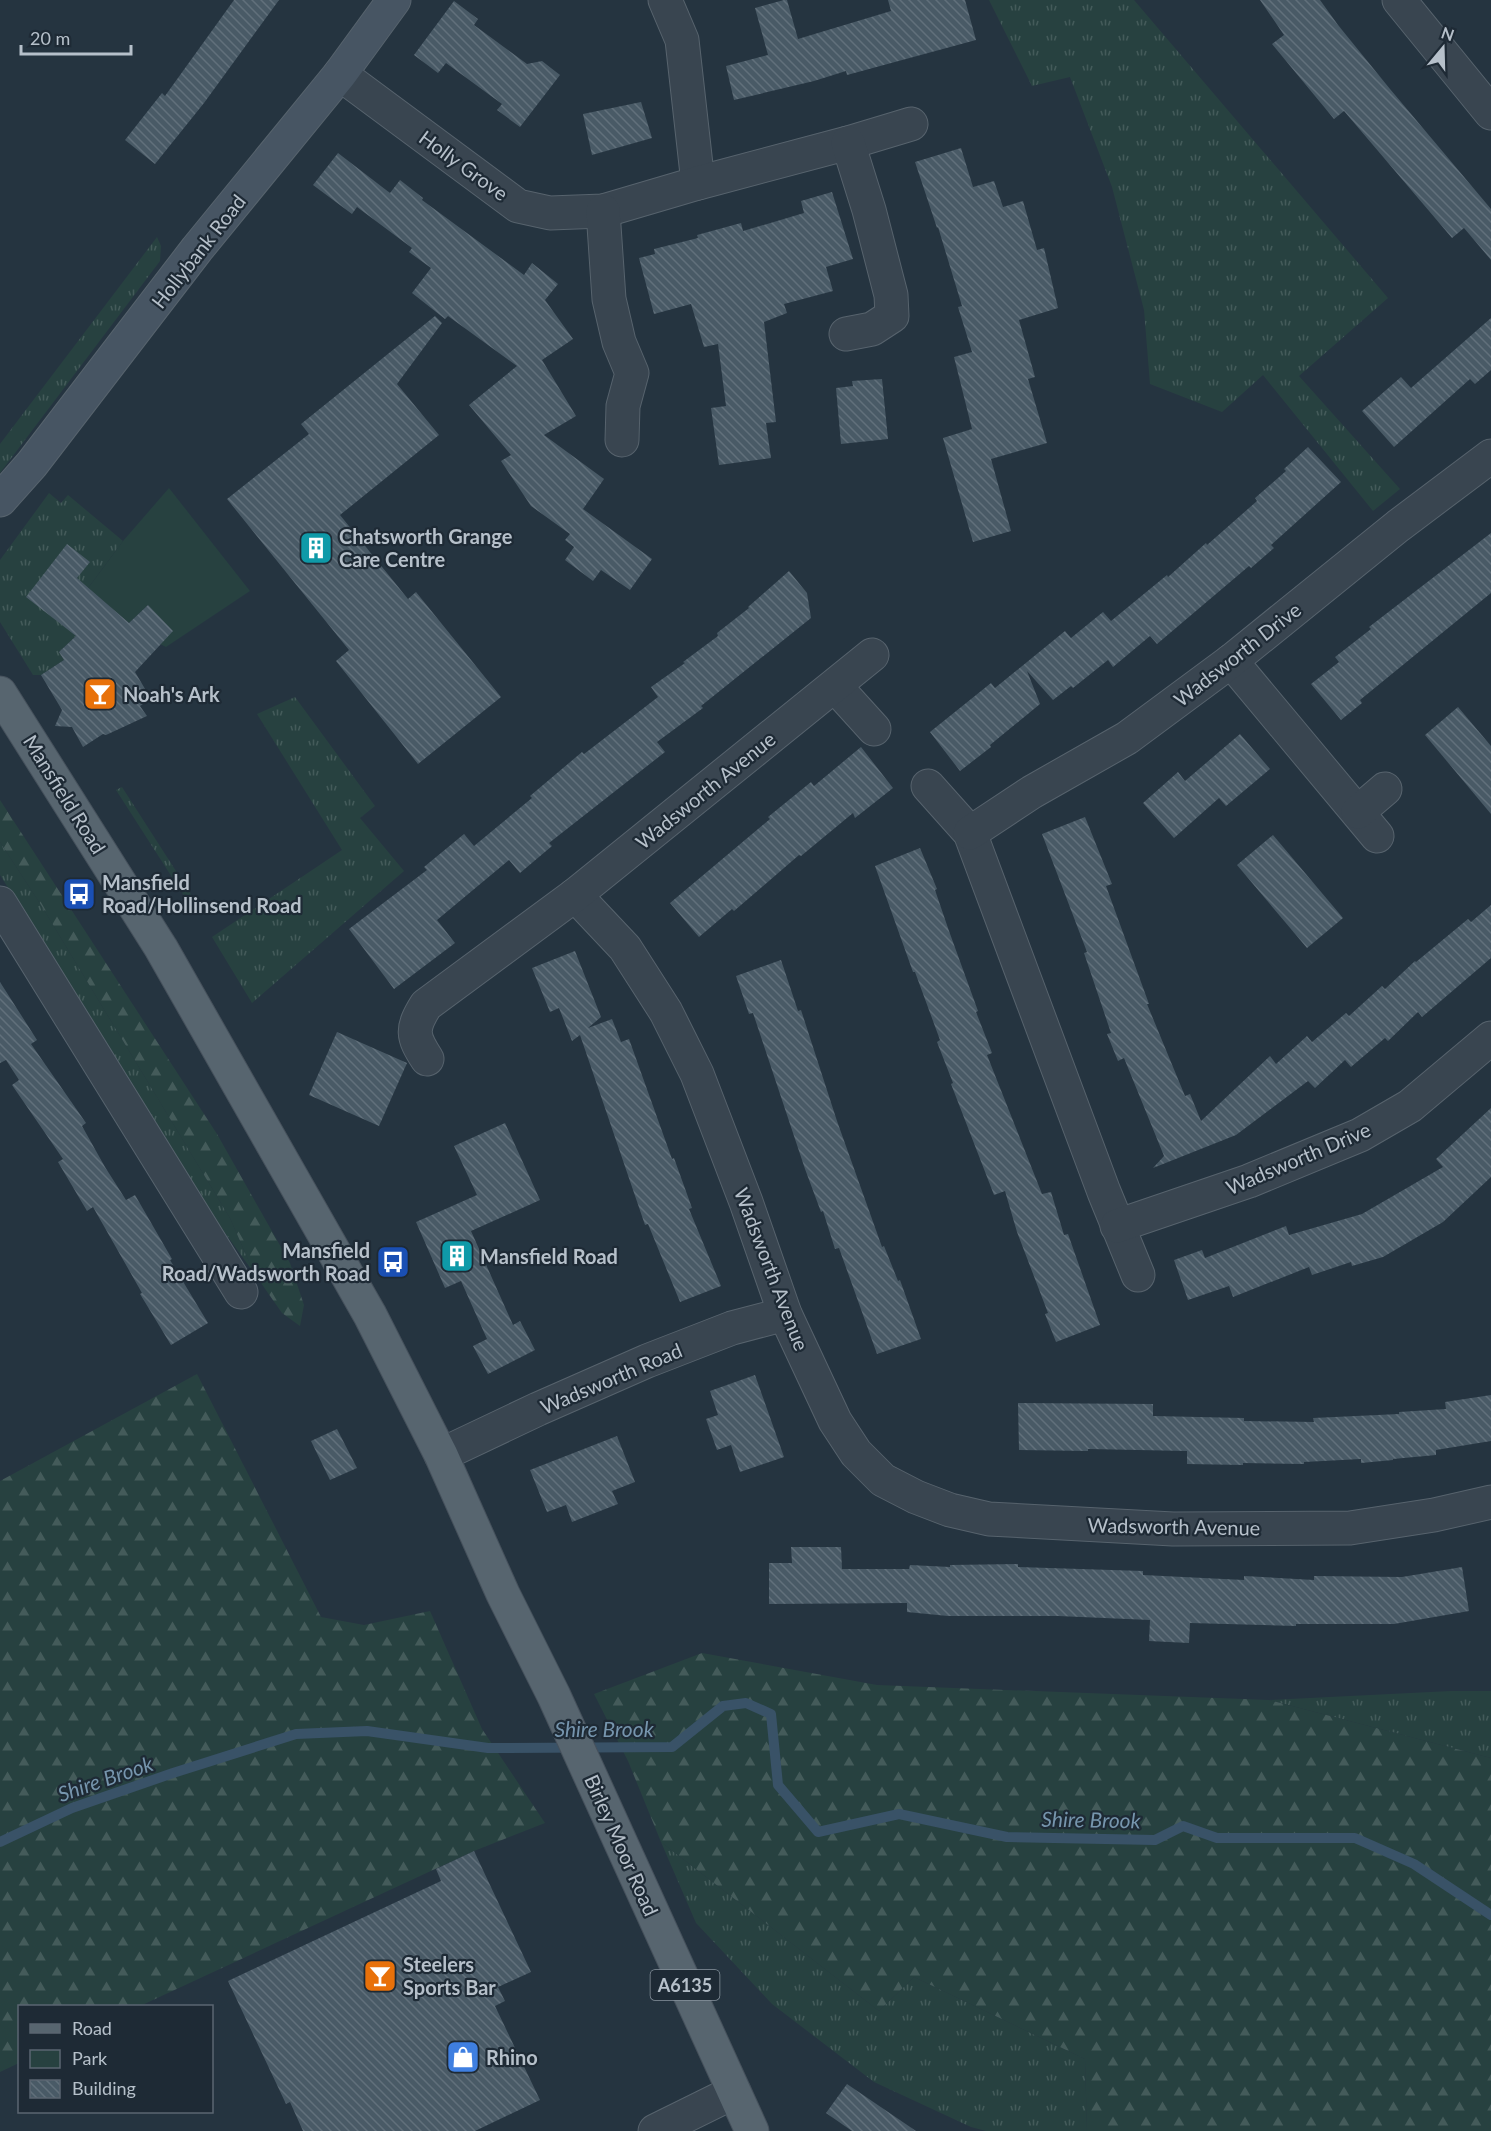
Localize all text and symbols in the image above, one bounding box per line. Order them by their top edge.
scale bar [21,18,130,56]
north arrow [1413,18,1473,78]
text: N [1439,22,1457,44]
text: 20 m [30,27,70,49]
street label: Holly Grove [415,125,513,205]
street label: Hollybank Road [146,189,250,313]
place label: Chatsworth Grange Care Centre [339,524,513,571]
building icon: Chatsworth Grange Care Centre [298,530,334,566]
street label: Wadsworth Drive [1169,597,1305,711]
bar icon: Noah's Ark [82,676,118,712]
place label: Noah's Ark [123,682,220,706]
street label: Wadsworth Avenue [630,726,780,854]
street label: Mansfield Road [19,730,111,858]
place label: Mansfield Road/Hollinsend Road [102,870,302,917]
bus stop icon: Mansfield Road/Hollinsend Road [61,876,97,912]
street label: Wadsworth Drive [1222,1117,1374,1199]
street label: Wadsworth Avenue [730,1184,814,1354]
place label: Mansfield Road/Wadsworth Road [162,1238,370,1285]
building icon: Mansfield Road [439,1238,475,1274]
bus stop icon: Mansfield Road/Wadsworth Road [375,1244,411,1280]
place label: Mansfield Road [480,1244,618,1268]
street label: Wadsworth Road [537,1337,685,1419]
street label: Wadsworth Avenue [1088,1512,1260,1540]
water label: Shire Brook [554,1716,655,1741]
water label: Shire Brook [54,1750,157,1806]
street label: Birley Moor Road [580,1771,664,1919]
water label: Shire Brook [1041,1806,1142,1832]
place label: Steelers Sports Bar [403,1952,496,1999]
bar icon: Steelers Sports Bar [362,1958,398,1994]
road number: A6135 [650,1970,720,2000]
legend [18,2005,213,2113]
text: Road [72,2017,112,2039]
shop icon: Rhino [445,2039,481,2075]
place label: Rhino [486,2045,538,2069]
text: Park [72,2047,108,2069]
text: Building [72,2077,136,2099]

